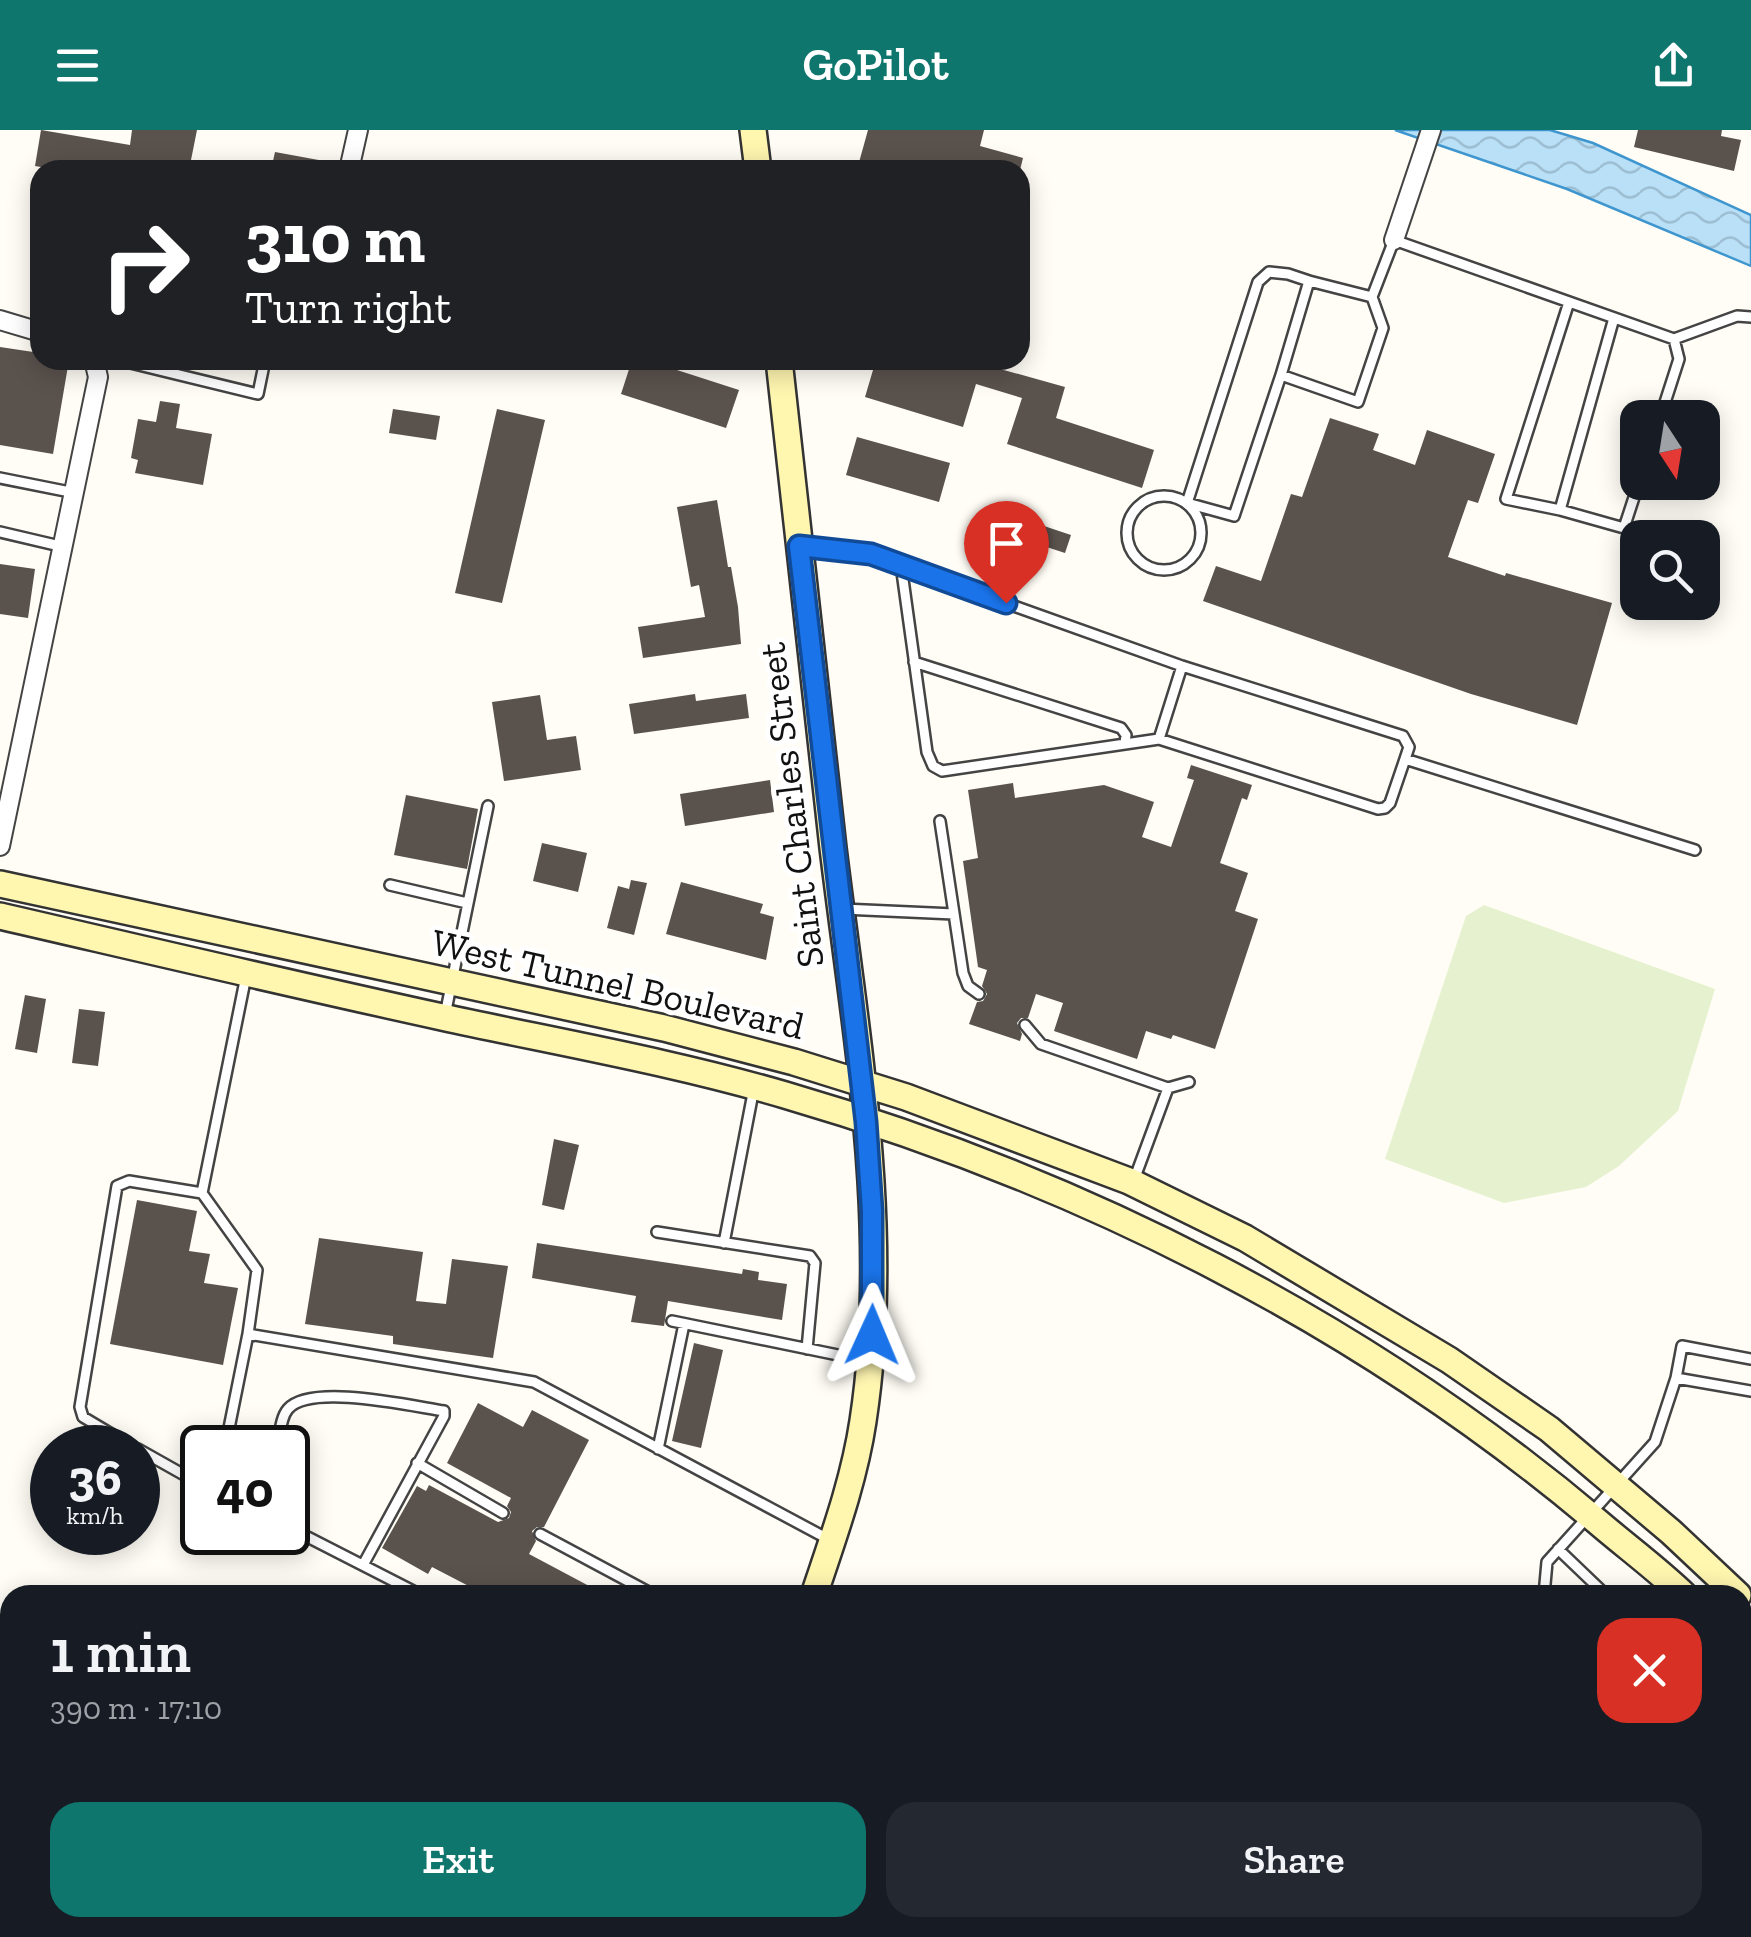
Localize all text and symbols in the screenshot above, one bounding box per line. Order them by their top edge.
icon: menu [50,38,105,93]
text: GoPilot [802,38,949,92]
icon: share [1646,38,1701,93]
text: 310 m [245,196,425,280]
icon: right [80,200,210,330]
text: Turn right [245,281,451,335]
north arrow [1620,400,1720,500]
map controls [1620,400,1720,620]
pin [964,501,1049,604]
icon: arrive [979,516,1034,571]
button: search [1620,520,1720,620]
street label: Saint Charles Street [748,640,834,970]
street label: West Tunnel Boulevard [427,919,809,1049]
position arrow [820,1283,924,1387]
speed limit sign: 40 [180,1425,310,1555]
text: 36 [68,1448,122,1508]
text: km/h [66,1500,124,1530]
text: 1 min [50,1615,191,1687]
button: close [1597,1618,1702,1723]
text: 390 m · 17:10 [50,1689,222,1727]
button: Exit [50,1802,866,1917]
button: Share [886,1802,1702,1917]

